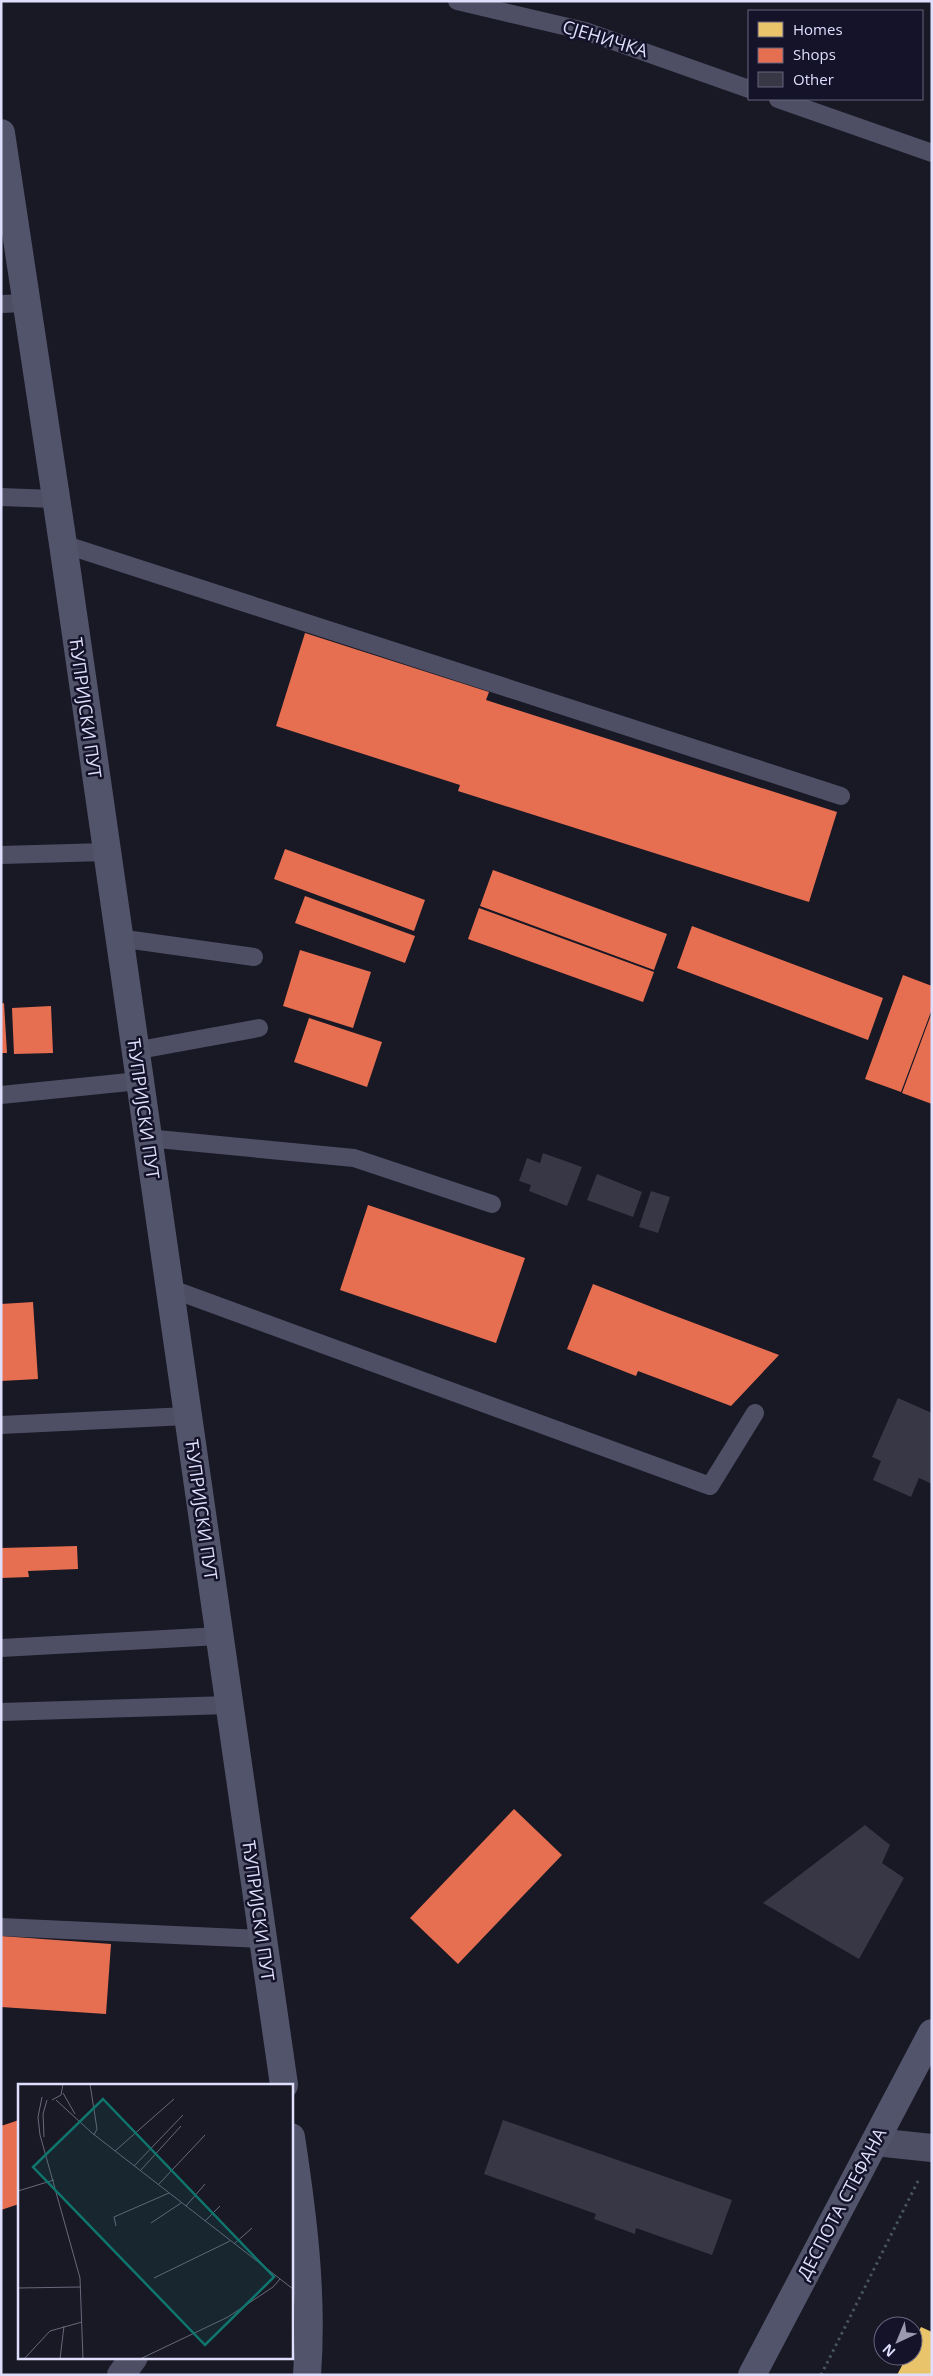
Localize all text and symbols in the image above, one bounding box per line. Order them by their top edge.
legend [748,10,923,100]
street label: СЈЕНИЧКА [560,14,651,63]
text: Homes [793,19,843,39]
text: Shops [793,44,836,64]
text: Other [793,69,834,89]
street label: ЋУПРИЈСКИ ПУТ [64,636,108,780]
street label: ЋУПРИЈСКИ ПУТ [122,1037,166,1181]
street label: ЋУПРИЈСКИ ПУТ [180,1438,224,1582]
street label: ЋУПРИЈСКИ ПУТ [237,1839,281,1983]
inset map [18,2084,292,2358]
street label: ДЕСПОТА СТЕФАНА [791,2123,892,2283]
north arrow [873,2316,923,2366]
text: N [878,2340,899,2362]

